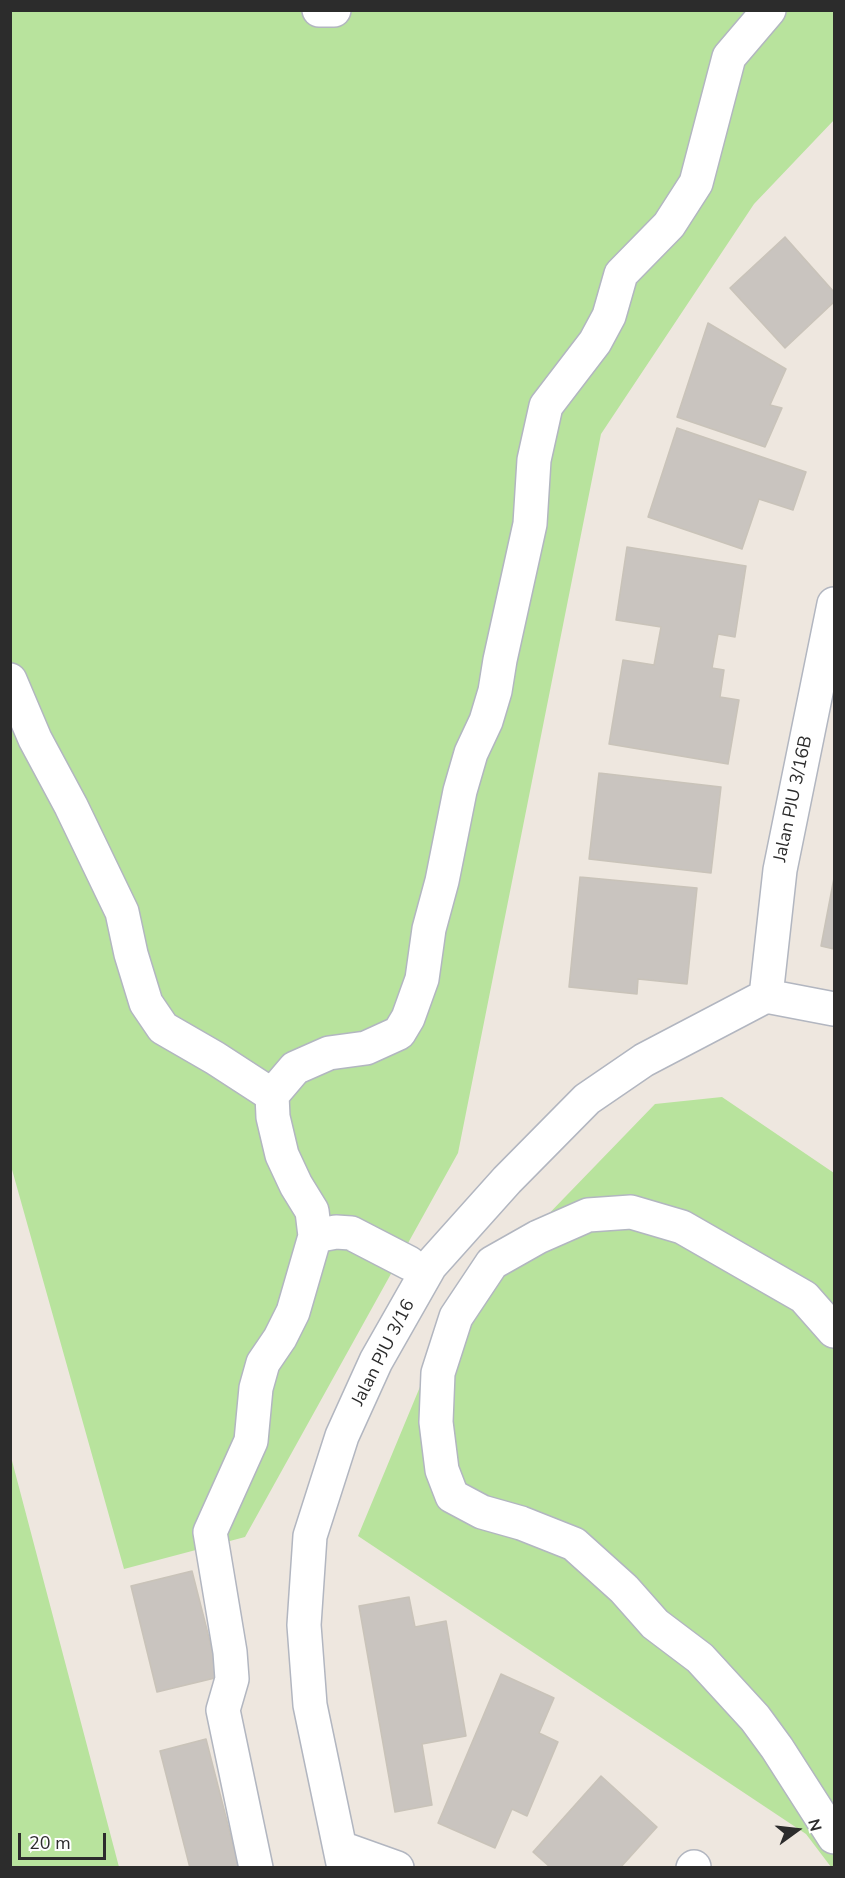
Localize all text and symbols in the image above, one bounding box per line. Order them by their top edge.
street label: Jalan PJU 3/16B [770,734,818,864]
street label: Jalan PJU 3/16 [348,1296,420,1410]
north arrow [767,1800,827,1860]
text: N [802,1817,827,1834]
scale bar [21,1821,110,1859]
text: 20 m [29,1831,71,1855]

